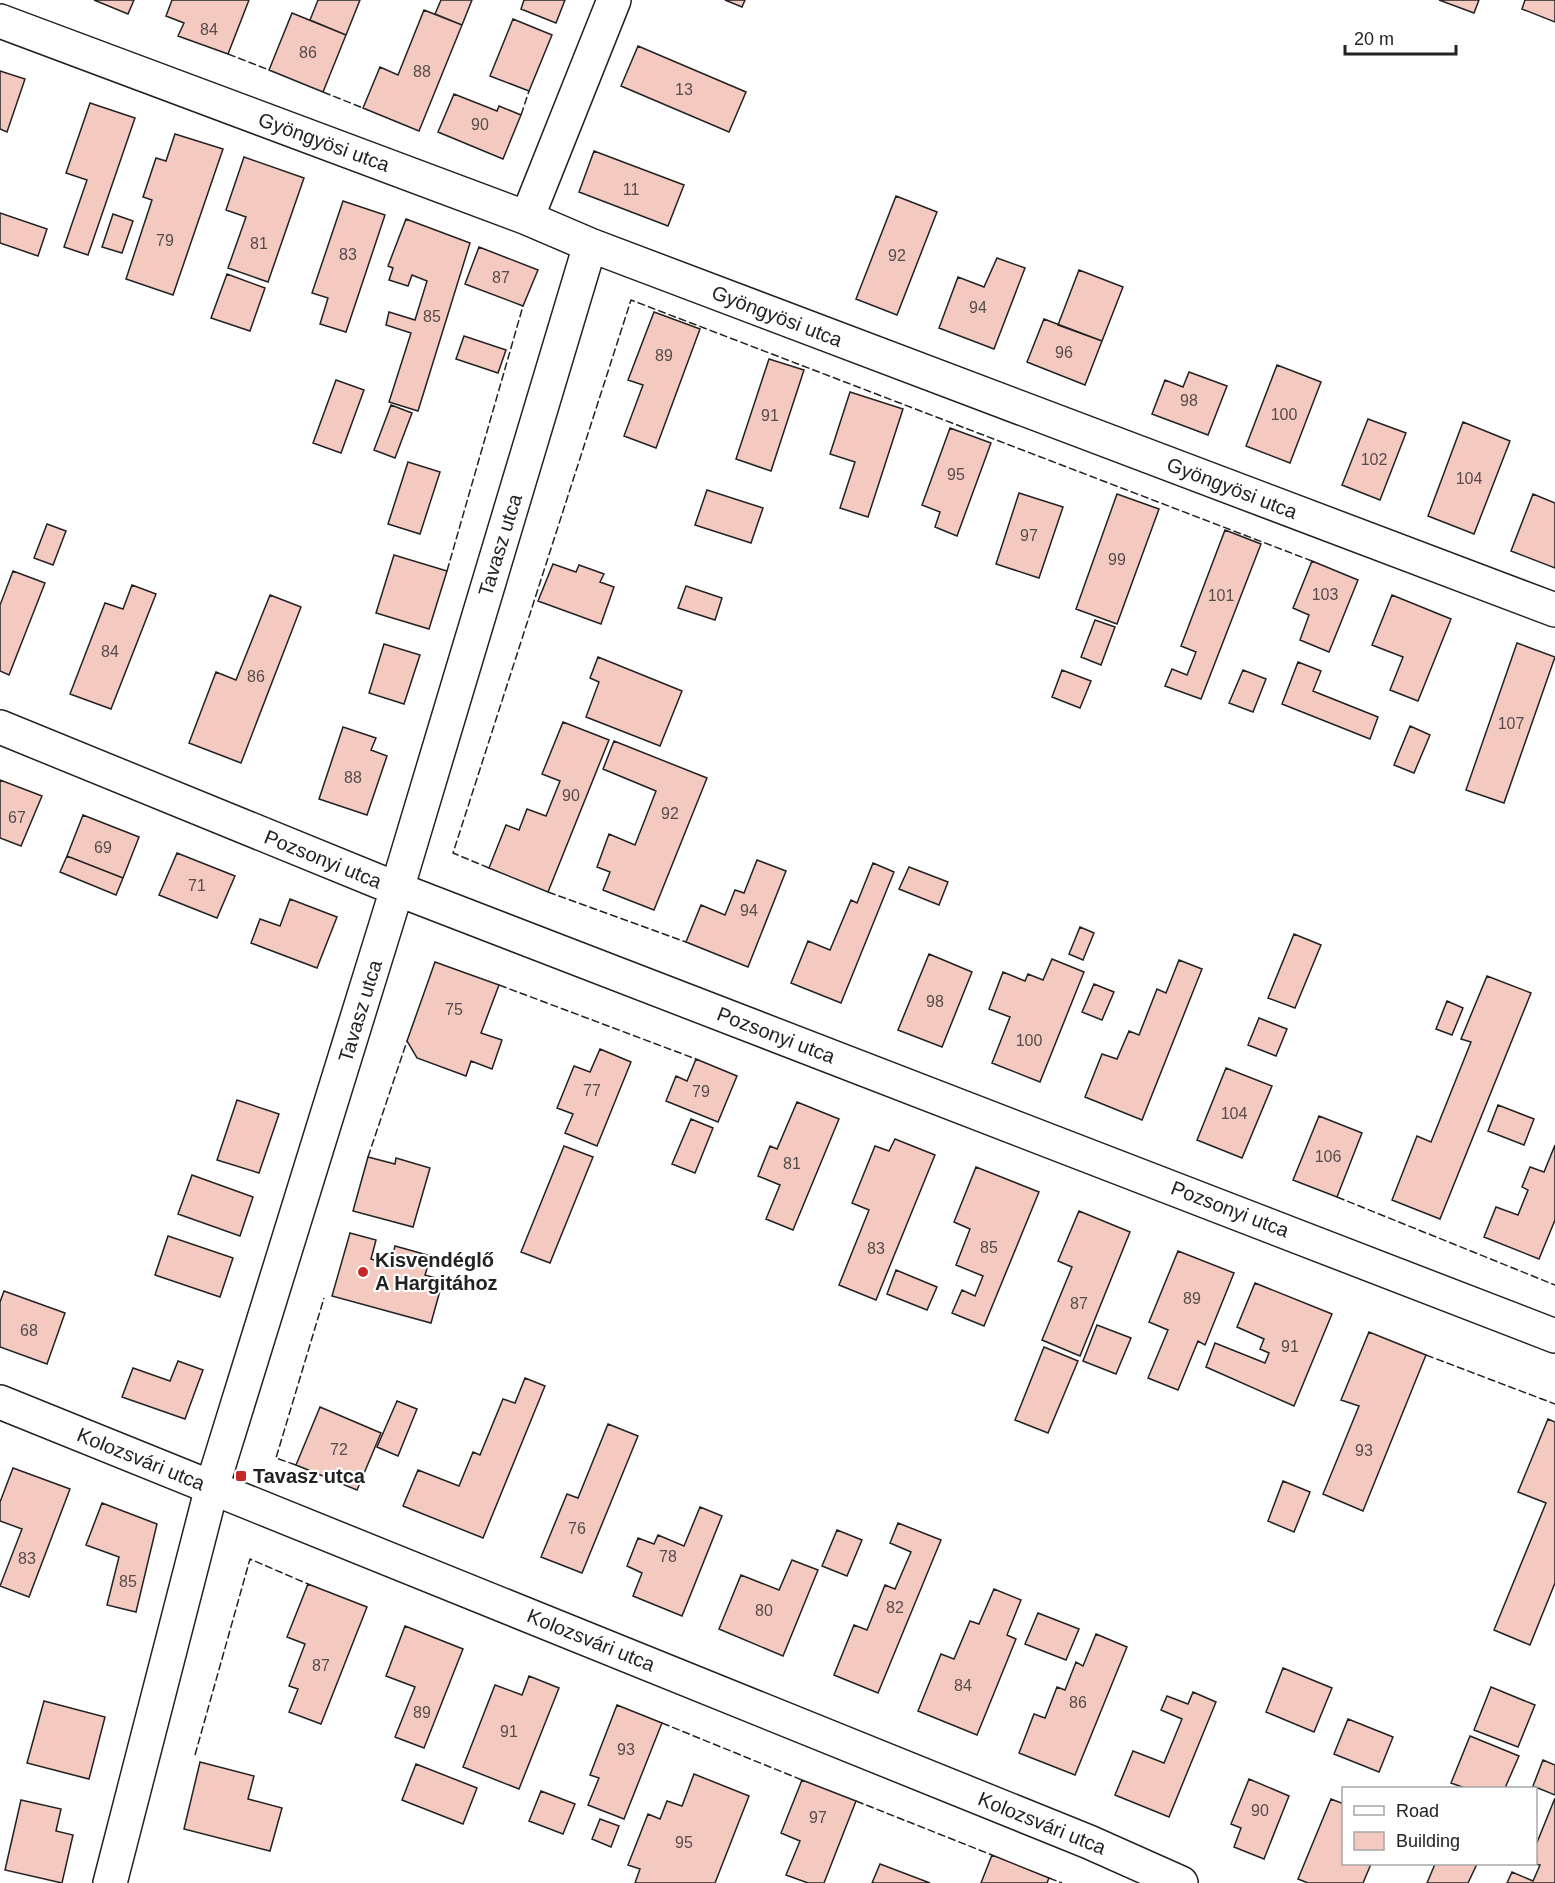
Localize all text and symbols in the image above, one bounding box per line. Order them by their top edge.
scale bar [1345,18,1456,56]
house number: 84 [200,21,218,38]
text: 20 m [1354,29,1394,49]
house number: 86 [299,44,317,61]
house number: 88 [413,63,431,80]
house number: 13 [675,81,693,98]
street label: Gyöngyösi utca [255,108,393,176]
house number: 90 [471,116,489,133]
house number: 11 [623,181,639,198]
house number: 79 [156,232,174,249]
house number: 81 [250,235,268,252]
house number: 83 [339,246,357,263]
house number: 92 [888,247,906,264]
house number: 87 [492,269,510,286]
street label: Gyöngyösi utca [709,281,846,351]
house number: 94 [969,299,987,316]
house number: 85 [423,308,441,325]
house number: 96 [1055,344,1073,361]
house number: 89 [655,347,673,364]
house number: 98 [1180,392,1198,409]
house number: 100 [1271,406,1297,423]
house number: 91 [761,407,779,424]
house number: 102 [1361,451,1387,468]
street label: Gyöngyösi utca [1164,453,1301,523]
house number: 95 [947,466,965,483]
house number: 104 [1456,470,1482,487]
street label: Tavasz utca [474,490,526,599]
house number: 97 [1020,527,1038,544]
house number: 99 [1108,551,1126,568]
house number: 103 [1312,586,1338,603]
house number: 101 [1208,587,1234,604]
house number: 84 [101,643,119,660]
house number: 86 [247,668,265,685]
house number: 107 [1498,715,1524,732]
house number: 88 [344,769,362,786]
house number: 90 [562,787,580,804]
house number: 92 [661,805,679,822]
house number: 67 [8,809,26,826]
street label: Pozsonyi utca [261,825,386,893]
house number: 69 [94,839,112,856]
house number: 71 [188,877,206,894]
house number: 94 [740,902,758,919]
street label: Tavasz utca [334,956,386,1065]
house number: 98 [926,993,944,1010]
house number: 75 [445,1001,463,1018]
street label: Pozsonyi utca [714,1002,839,1068]
house number: 100 [1016,1032,1042,1049]
house number: 77 [583,1082,601,1099]
house number: 79 [692,1083,710,1100]
house number: 104 [1221,1105,1247,1122]
house number: 106 [1315,1148,1341,1165]
house number: 81 [783,1155,801,1172]
street label: Pozsonyi utca [1168,1176,1293,1242]
house number: 85 [980,1239,998,1256]
house number: 83 [867,1240,885,1257]
place label: Kisvendéglő A Hargitához [375,1249,498,1294]
marker: Kisvendéglő A Hargitához [356,1265,370,1279]
house number: 89 [1183,1290,1201,1307]
house number: 87 [1070,1295,1088,1312]
house number: 68 [20,1322,38,1339]
house number: 91 [1281,1338,1299,1355]
street label: Kolozsvári utca [74,1423,209,1495]
house number: 72 [330,1441,348,1458]
house number: 93 [1355,1442,1373,1459]
place label: Tavasz utca [253,1465,366,1487]
marker: Tavasz utca [234,1469,248,1483]
house number: 76 [568,1520,586,1537]
house number: 78 [659,1548,677,1565]
house number: 83 [18,1550,36,1567]
house number: 85 [119,1573,137,1590]
house number: 82 [886,1599,904,1616]
house number: 80 [755,1602,773,1619]
street label: Kolozsvári utca [524,1604,659,1676]
house number: 87 [312,1657,330,1674]
house number: 84 [954,1677,972,1694]
house number: 86 [1069,1694,1087,1711]
house number: 89 [413,1704,431,1721]
house number: 91 [500,1723,518,1740]
house number: 93 [617,1741,635,1758]
street label: Kolozsvári utca [975,1787,1110,1859]
legend [1342,1787,1537,1865]
text: Road [1396,1801,1439,1821]
house number: 90 [1251,1802,1269,1819]
house number: 97 [809,1809,827,1826]
text: Building [1396,1831,1460,1851]
house number: 95 [675,1834,693,1851]

